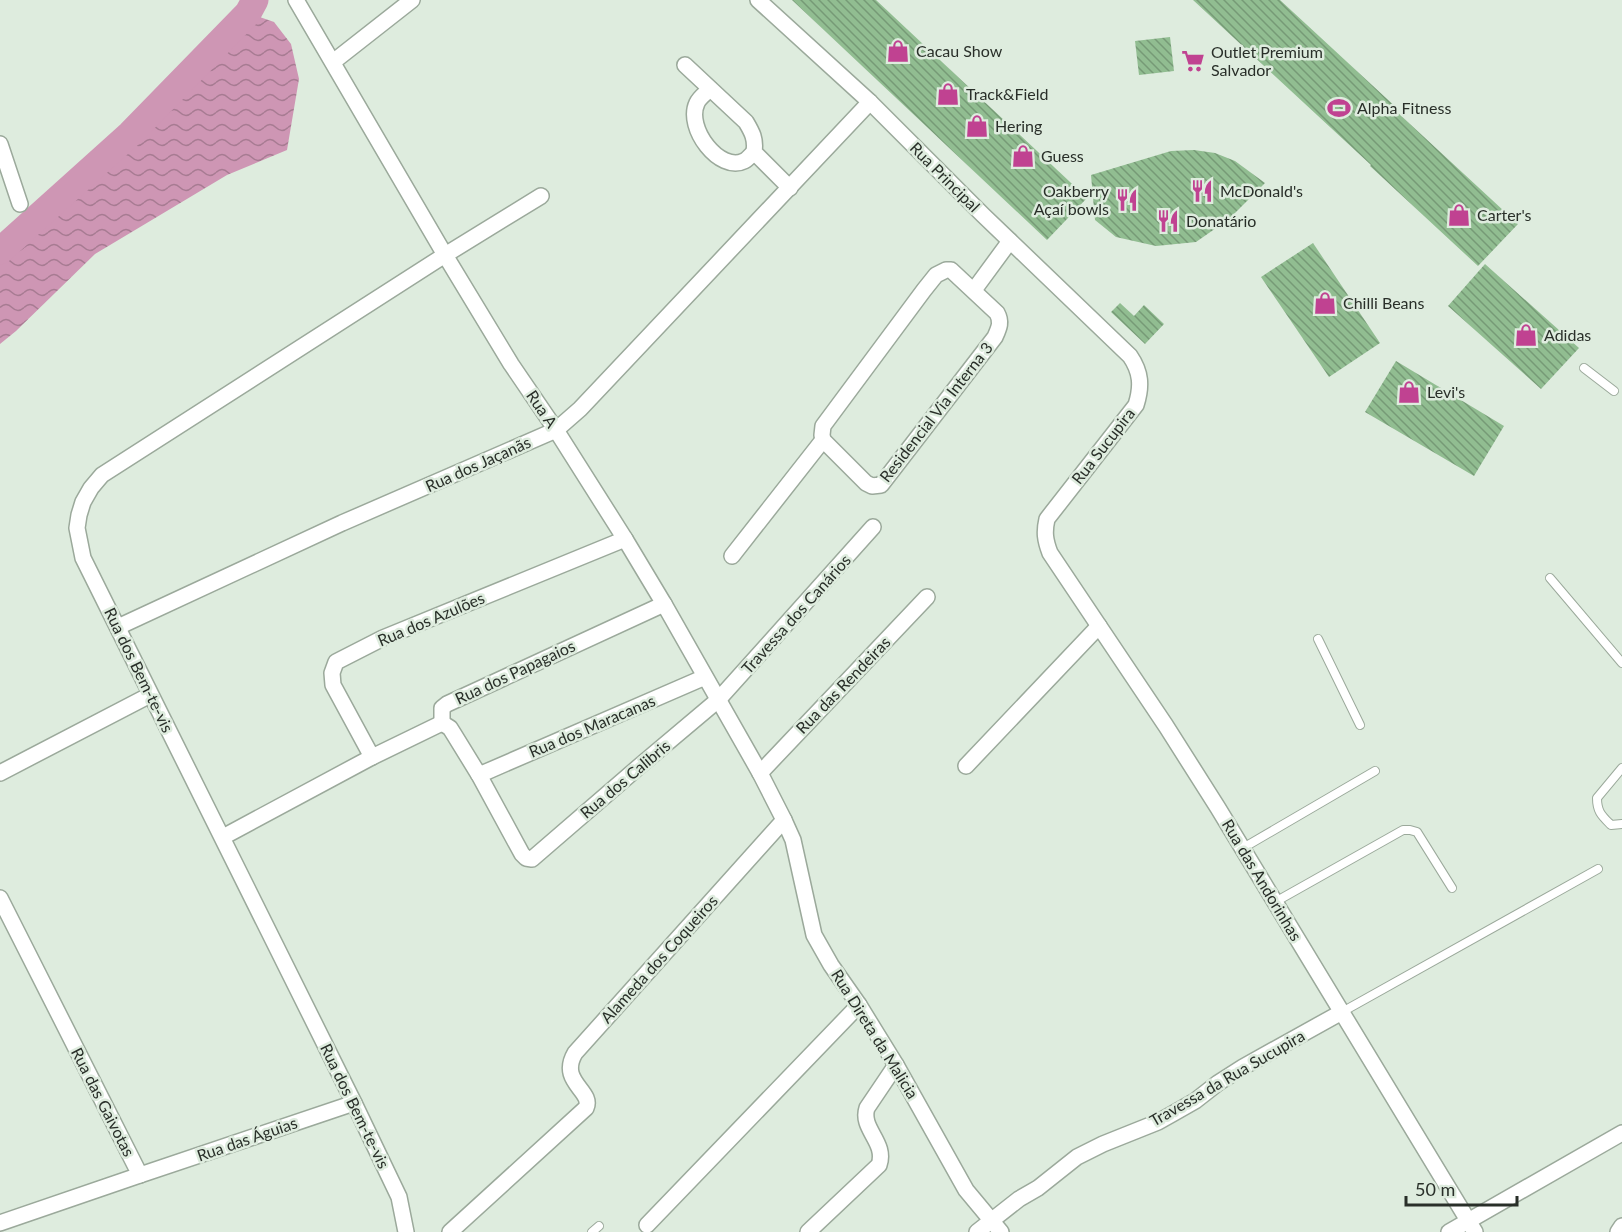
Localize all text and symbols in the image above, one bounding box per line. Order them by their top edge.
shop icon: Cacau Show [885,38,911,64]
place label: Cacau Show [916,41,1003,60]
place label: Outlet Premium Salvador [1211,42,1323,79]
supermarket icon: Outlet Premium Salvador [1180,48,1206,74]
shop icon: Track&Field [935,81,961,107]
place label: Track&Field [966,84,1049,103]
sports icon: Alpha Fitness [1326,95,1352,121]
place label: Alpha Fitness [1357,98,1451,117]
shop icon: Hering [964,113,990,139]
place label: Hering [995,116,1042,135]
street label: Rua Principal [907,138,984,215]
shop icon: Guess [1010,143,1036,169]
place label: Guess [1041,146,1084,165]
restaurant icon: McDonald's [1189,178,1215,204]
place label: Oakberry Açaí bowls [1034,181,1110,218]
place label: McDonald's [1220,181,1303,200]
restaurant icon: Oakberry Açaí bowls [1114,187,1140,213]
shop icon: Carter's [1446,202,1472,228]
place label: Carter's [1477,205,1532,224]
restaurant icon: Donatário [1155,208,1181,234]
place label: Donatário [1186,211,1256,230]
shop icon: Chilli Beans [1312,290,1338,316]
place label: Chilli Beans [1343,293,1424,312]
shop icon: Adidas [1513,322,1539,348]
place label: Adidas [1544,325,1591,344]
street label: Residencial Via Interna 3 [875,338,996,485]
shop icon: Levi's [1396,379,1422,405]
place label: Levi's [1427,382,1465,401]
street label: Rua A [523,386,562,431]
street label: Rua Sucupira [1067,404,1138,487]
street label: Rua dos Jaçanãs [422,432,533,495]
street label: Travessa dos Canários [737,550,854,677]
street label: Rua dos Azulões [374,587,487,650]
street label: Rua dos Bem-te-vis [101,604,178,735]
street label: Rua das Rendeiras [792,632,894,737]
street label: Rua dos Papagaios [452,635,578,708]
street label: Rua dos Maracanas [526,690,658,761]
street label: Rua dos Calibris [576,735,674,822]
street label: Rua das Andorinhas [1219,816,1306,944]
street label: Alameda dos Coqueiros [596,891,721,1027]
street label: Rua Direta da Malicia [828,966,923,1102]
street label: Travessa da Rua Sucupira [1146,1025,1308,1130]
street label: Rua dos Bem-te-vis [317,1040,394,1171]
street label: Rua das Gaivotas [68,1044,139,1159]
street label: Rua das Águias [194,1112,300,1165]
scale bar [1406,1169,1517,1207]
text: 50 m [1415,1178,1455,1200]

